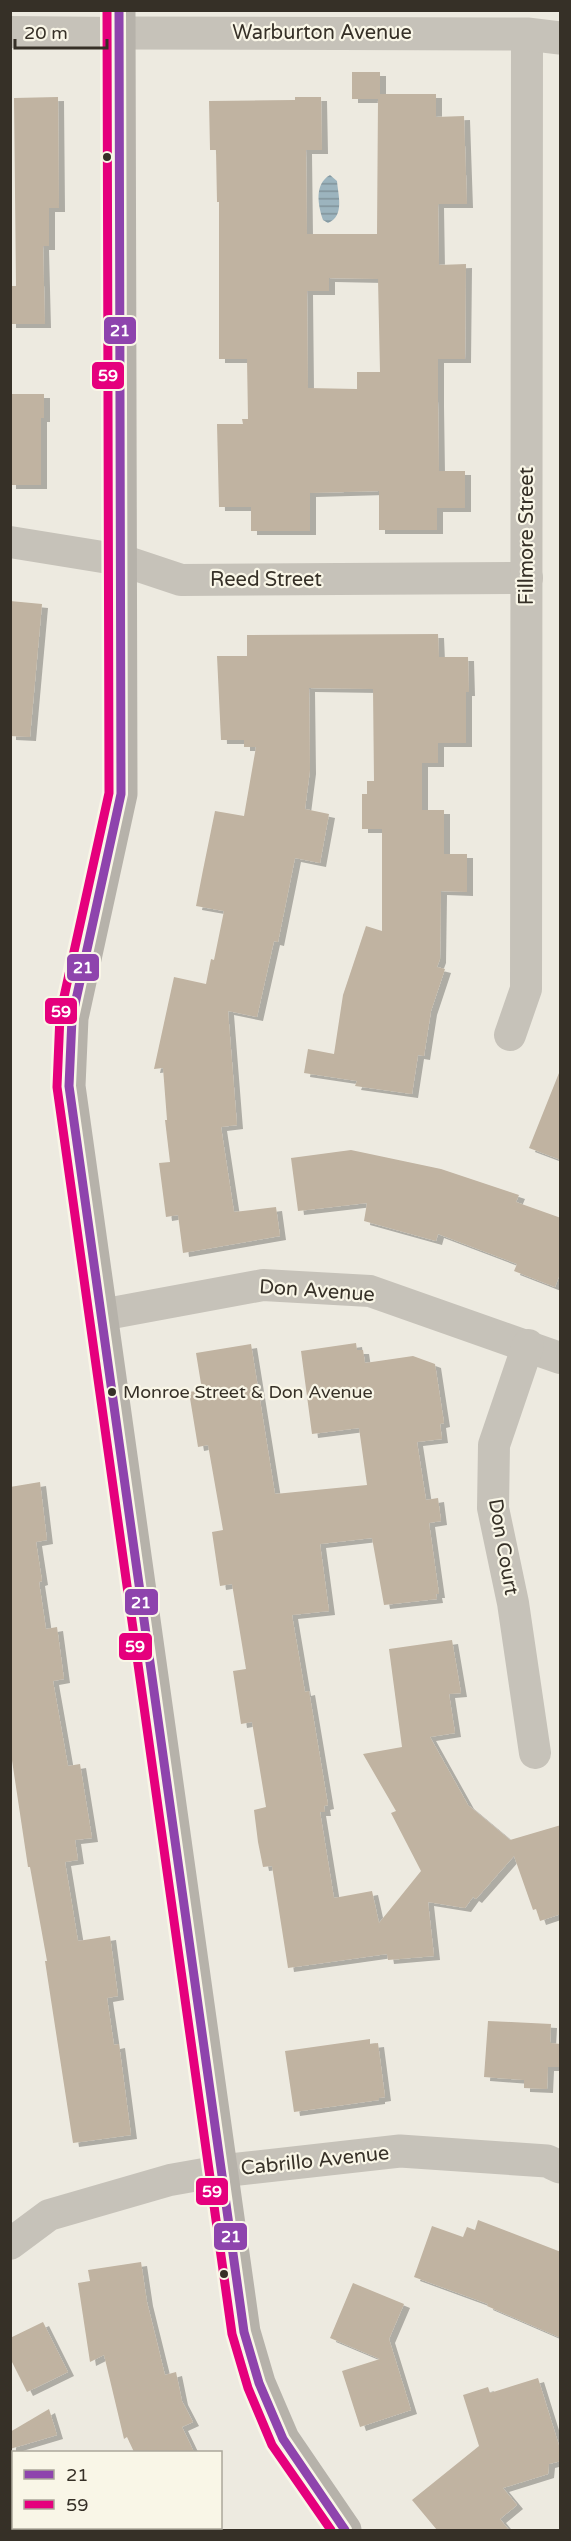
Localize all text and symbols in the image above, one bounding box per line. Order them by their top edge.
scale bar [15,12,106,50]
street label: Warburton Avenue [232,21,412,45]
text: 20 m [24,22,68,44]
unlabelled marker [101,151,113,163]
line badge: 21 [103,316,137,345]
text: 21 [110,321,130,341]
line badge: 59 [91,361,125,390]
text: 59 [98,366,118,386]
street label: Fillmore Street [515,466,539,605]
street label: Reed Street [210,568,322,592]
line badge: 21 [66,953,100,982]
text: 21 [73,958,93,978]
line badge: 59 [44,997,78,1025]
text: 59 [51,1002,71,1022]
street label: Don Avenue [258,1275,376,1307]
place label: Monroe Street & Don Avenue [123,1381,373,1403]
marker: Monroe Street & Don Avenue [106,1386,118,1398]
street label: Don Court [483,1497,523,1597]
line badge: 21 [124,1588,159,1616]
text: 21 [131,1593,151,1613]
line badge: 59 [118,1632,153,1661]
text: 59 [125,1637,145,1657]
street label: Cabrillo Avenue [239,2141,391,2181]
line badge: 59 [195,2177,229,2206]
text: 59 [202,2182,222,2202]
line badge: 21 [213,2222,248,2251]
text: 21 [221,2227,241,2247]
unlabelled marker [218,2268,230,2280]
legend [12,2451,222,2529]
text: 21 [66,2464,89,2486]
text: 59 [66,2494,89,2516]

